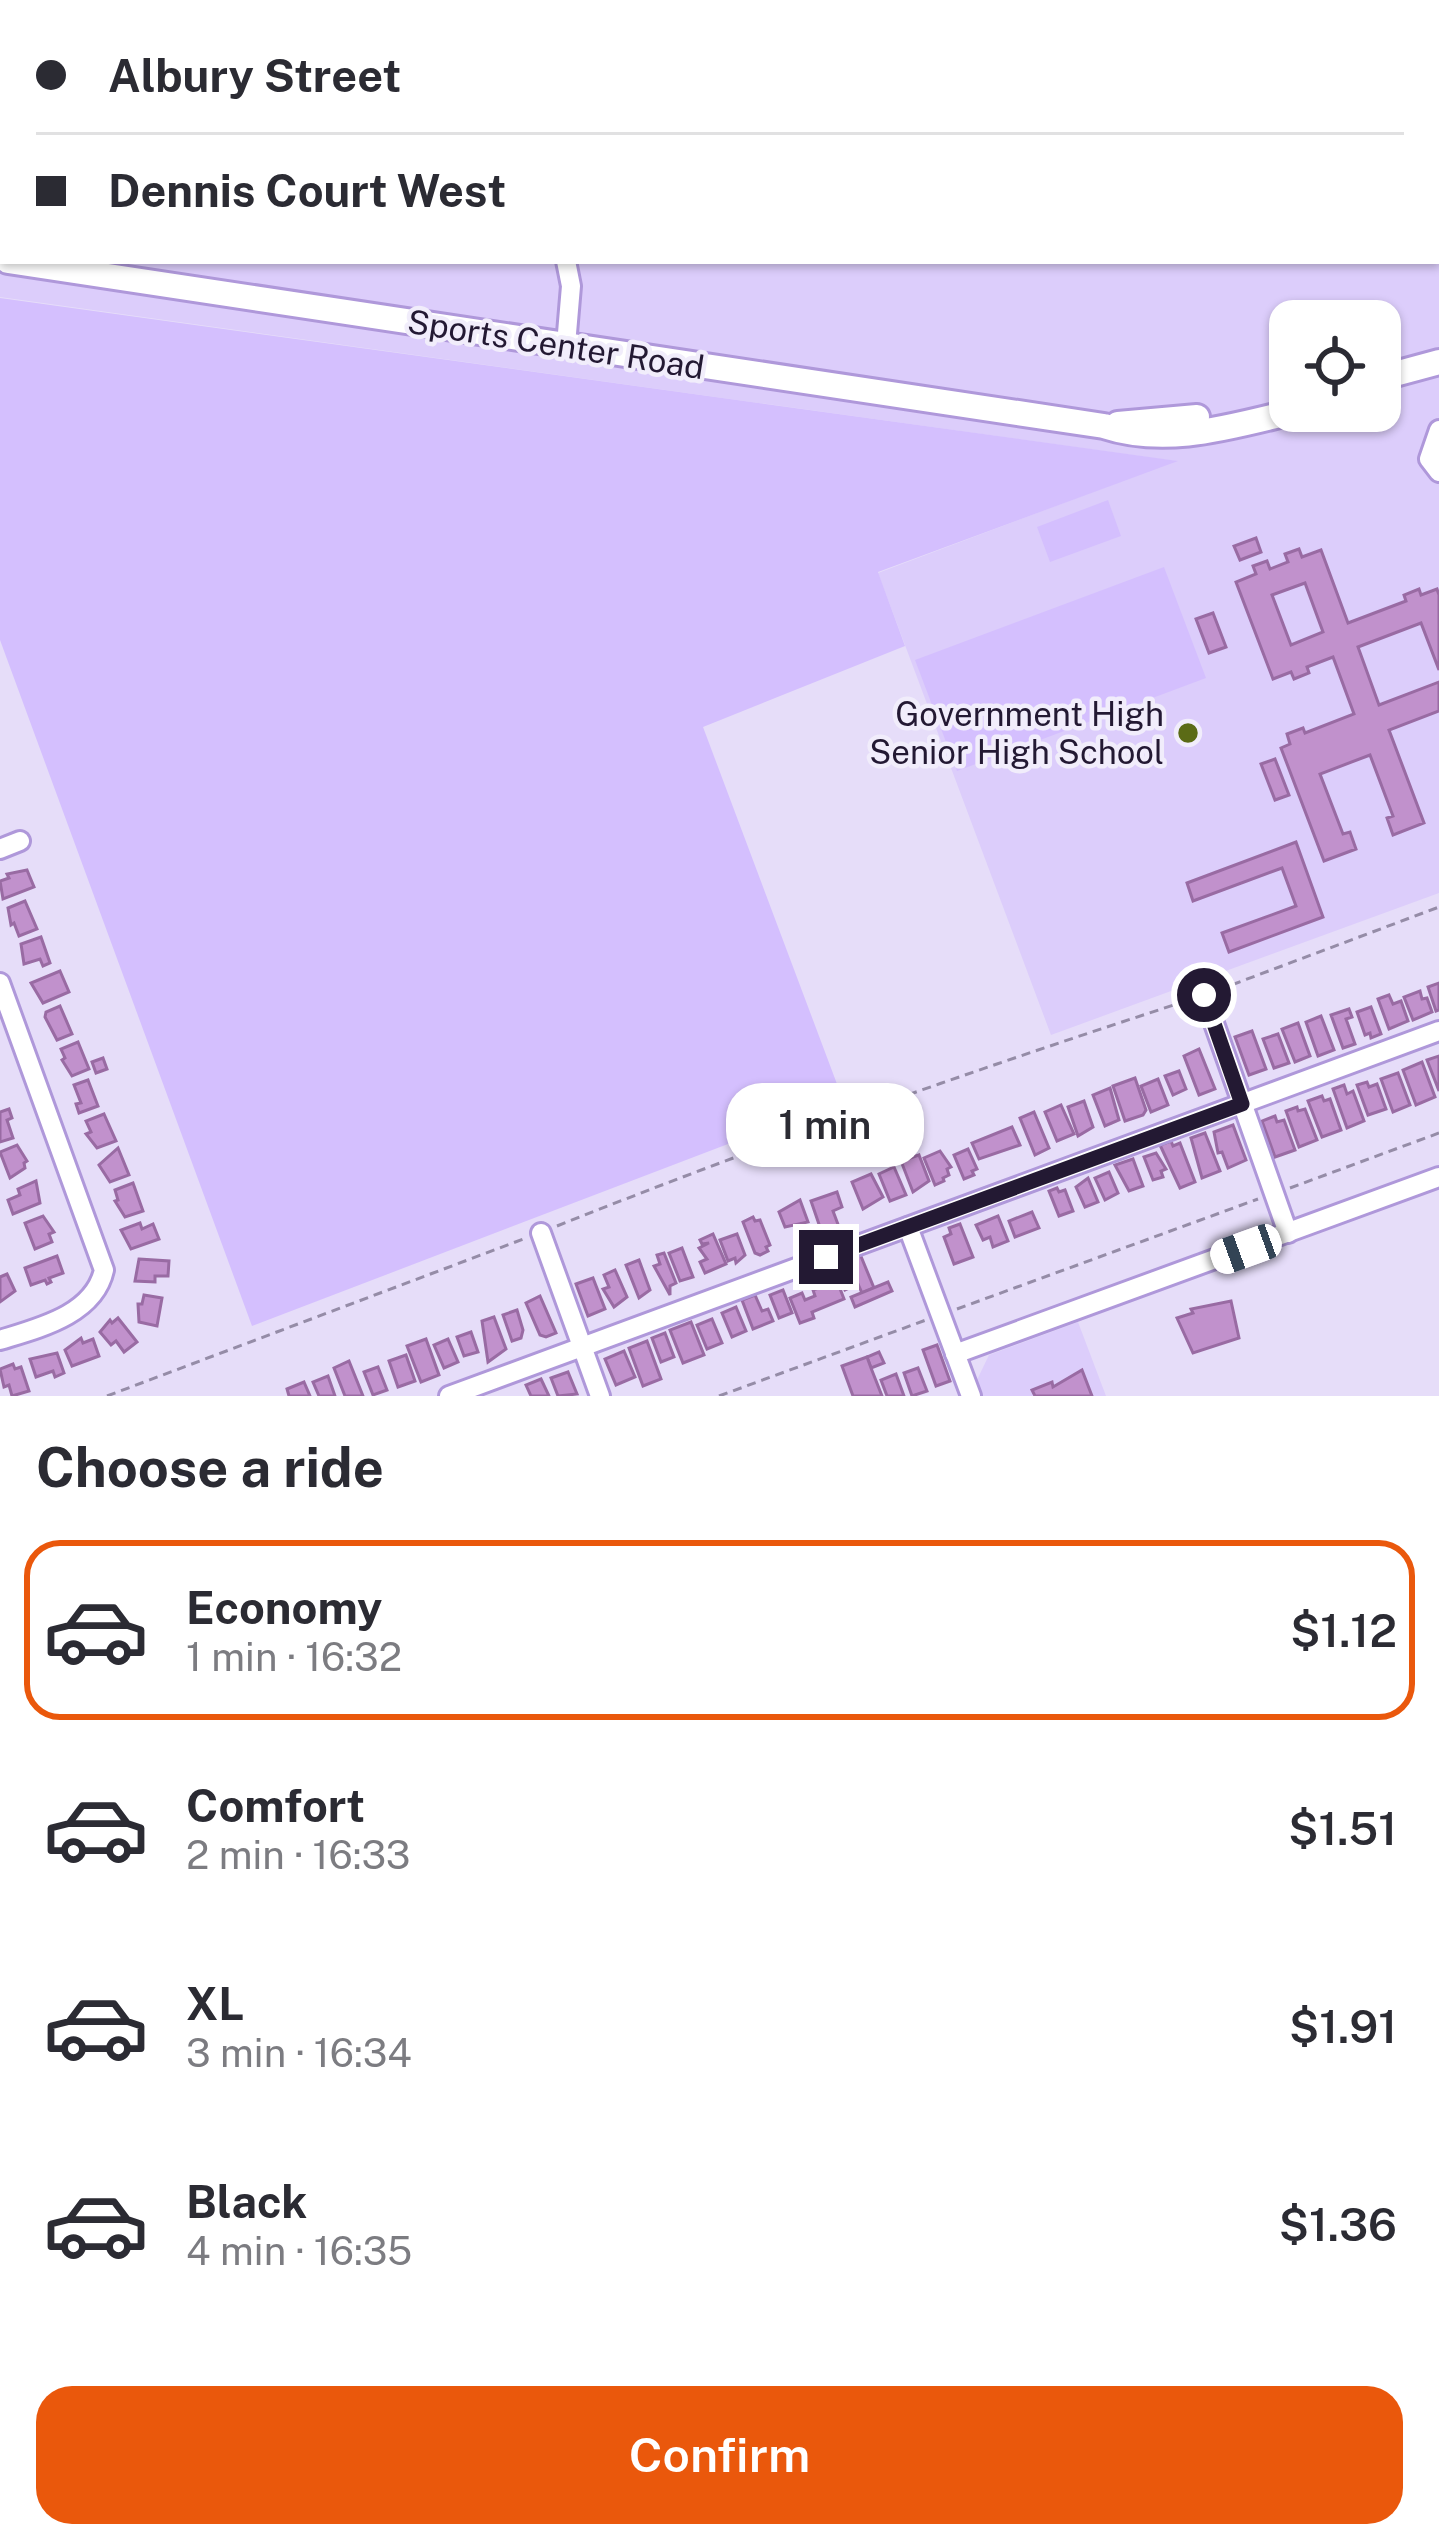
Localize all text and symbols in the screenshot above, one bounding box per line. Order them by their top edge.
text: Albury Street [108,49,401,102]
text: Dennis Court West [108,164,506,217]
map controls [1269,300,1401,432]
button: locate [1269,300,1401,432]
street label: Sports Center Road [405,302,707,386]
place label: Government High Senior High School [869,695,1164,771]
marker: Government High Senior High School [1175,720,1201,746]
route start [1177,968,1231,1022]
callout: 1 min [727,1083,925,1167]
text: 1 min [779,1102,871,1148]
car [1206,1220,1286,1278]
route end [799,1230,853,1284]
text: Choose a ride [36,1436,384,1499]
icon: car [42,1576,150,1684]
text: Economy [186,1581,382,1634]
text: $1.12 [1290,1604,1397,1657]
text: 1 min · 16:32 [186,1634,402,1680]
icon: car [42,1774,150,1882]
text: Comfort [186,1779,365,1832]
text: $1.51 [1288,1802,1397,1855]
text: 2 min · 16:33 [186,1832,410,1878]
icon: car [42,1972,150,2080]
text: XL [186,1977,244,2030]
text: $1.91 [1289,2000,1397,2053]
text: 3 min · 16:34 [186,2030,412,2076]
icon: car [42,2170,150,2278]
text: Black [186,2175,307,2228]
text: $1.36 [1279,2198,1397,2251]
text: 4 min · 16:35 [186,2228,412,2274]
button: Confirm [36,2386,1403,2524]

